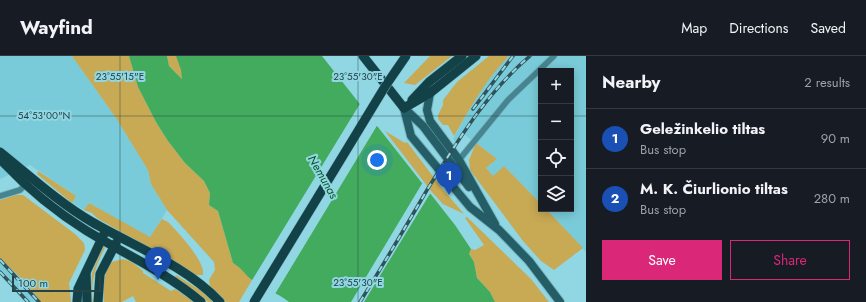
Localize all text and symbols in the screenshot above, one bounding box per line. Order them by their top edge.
text: Wayfind [20,14,93,41]
text: Map [681,18,707,38]
text: Directions [729,18,789,38]
text: Saved [811,18,846,38]
map controls [538,68,574,212]
button: + [538,68,574,104]
text: 23°55'15"E [96,69,144,84]
text: 23°55'30"E [333,69,383,84]
text: Nearby [602,70,660,94]
text: 2 results [804,73,850,92]
button: − [538,104,574,140]
text: 54°53'00"N [18,108,70,123]
text: Geležinkelio tiltas [640,118,765,140]
text: 1 [612,129,618,148]
text: 90 m [821,129,850,148]
button: locate [538,140,574,176]
text: Bus stop [640,140,686,159]
your location [367,150,387,170]
water label: Nemunas [303,152,343,202]
pin: 1 [436,162,462,195]
button: layers [538,176,574,212]
text: M. K. Čiurlionio tiltas [640,178,788,200]
text: 2 [611,189,619,208]
text: 280 m [814,189,850,208]
text: Bus stop [640,200,686,219]
button: Save [602,240,722,280]
button: Share [730,240,850,280]
pin: 2 [145,247,171,280]
scale bar [12,274,101,293]
text: 100 m [18,275,48,291]
text: 23°55'30"E [333,275,383,290]

